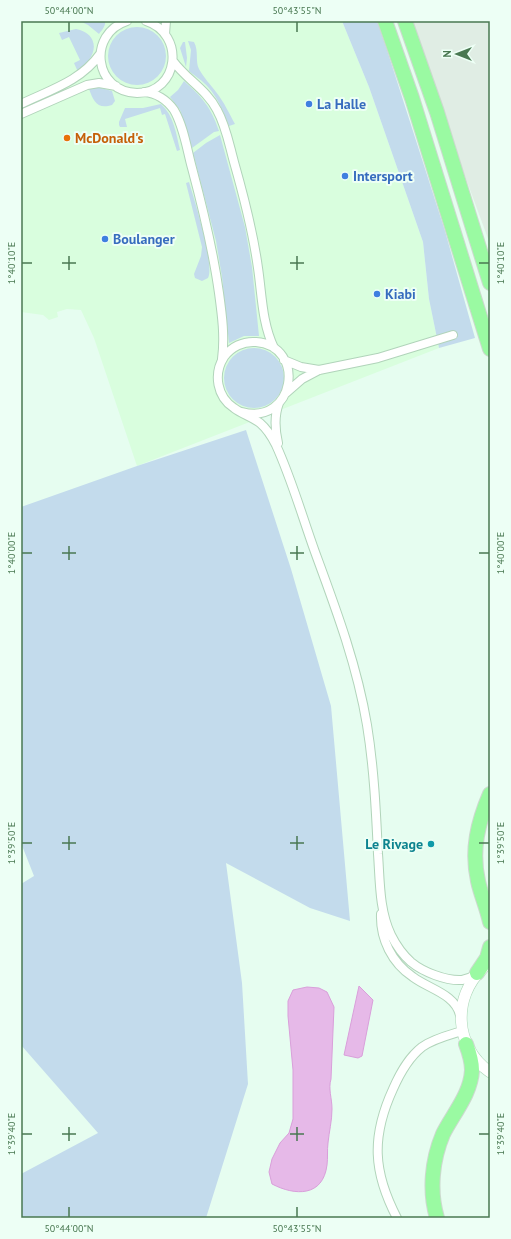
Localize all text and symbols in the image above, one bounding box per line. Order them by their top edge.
text: 50°44'00"N [44,4,94,17]
text: 50°43'55"N [272,4,322,17]
north arrow [437,34,477,74]
text: N [440,50,454,58]
place label: La Halle [317,95,366,113]
marker: La Halle [304,99,314,109]
place label: McDonald's [75,129,144,147]
marker: McDonald's [62,133,72,143]
place label: Intersport [353,167,413,185]
marker: Intersport [340,171,350,181]
place label: Boulanger [113,230,175,248]
marker: Boulanger [100,234,110,244]
text: 1°40'10"E [5,242,18,284]
text: 1°40'10"E [494,242,507,284]
place label: Kiabi [385,285,416,303]
marker: Kiabi [372,289,382,299]
text: 1°40'00"E [5,532,18,574]
text: 1°40'00"E [494,532,507,574]
text: 1°39'50"E [5,822,18,864]
text: 1°39'50"E [494,822,507,864]
place label: Le Rivage [365,835,423,853]
marker: Le Rivage [426,839,436,849]
text: 1°39'40"E [5,1113,18,1155]
text: 1°39'40"E [494,1113,507,1155]
text: 50°44'00"N [44,1222,94,1235]
text: 50°43'55"N [272,1222,322,1235]

